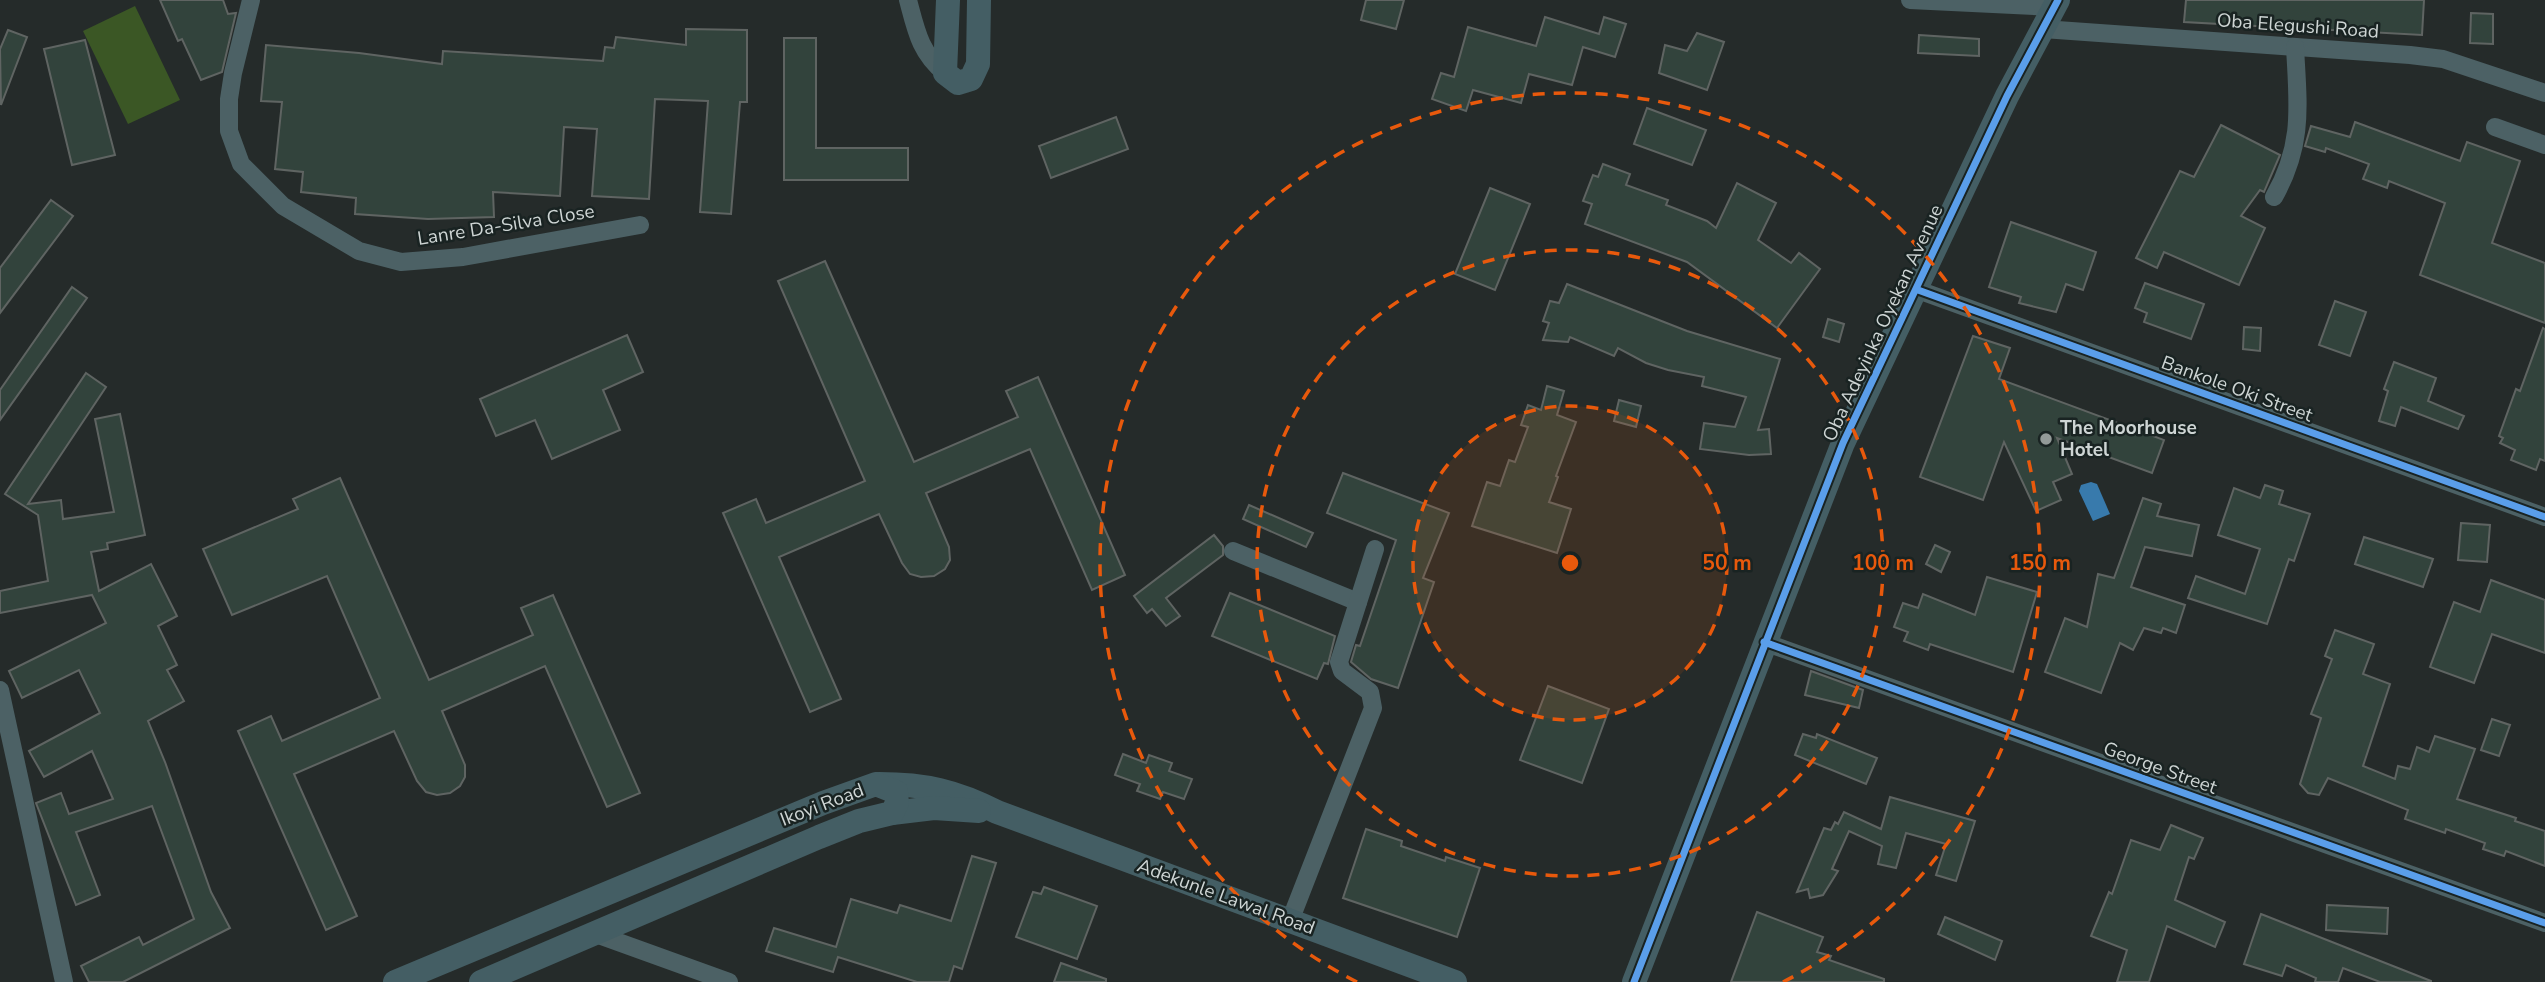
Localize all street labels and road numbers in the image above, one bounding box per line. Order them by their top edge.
street label: Oba Elegushi Road [2216,7,2380,45]
street label: Lanre Da-Silva Close [416,198,596,252]
street label: Oba Adeyinka Oyekan Avenue [1817,200,1949,446]
street label: Bankole Oki Street [2158,350,2317,429]
street label: George Street [2100,735,2221,801]
street label: Ikoyi Road [776,777,868,833]
street label: Adekunle Lawal Road [1134,853,1318,941]

